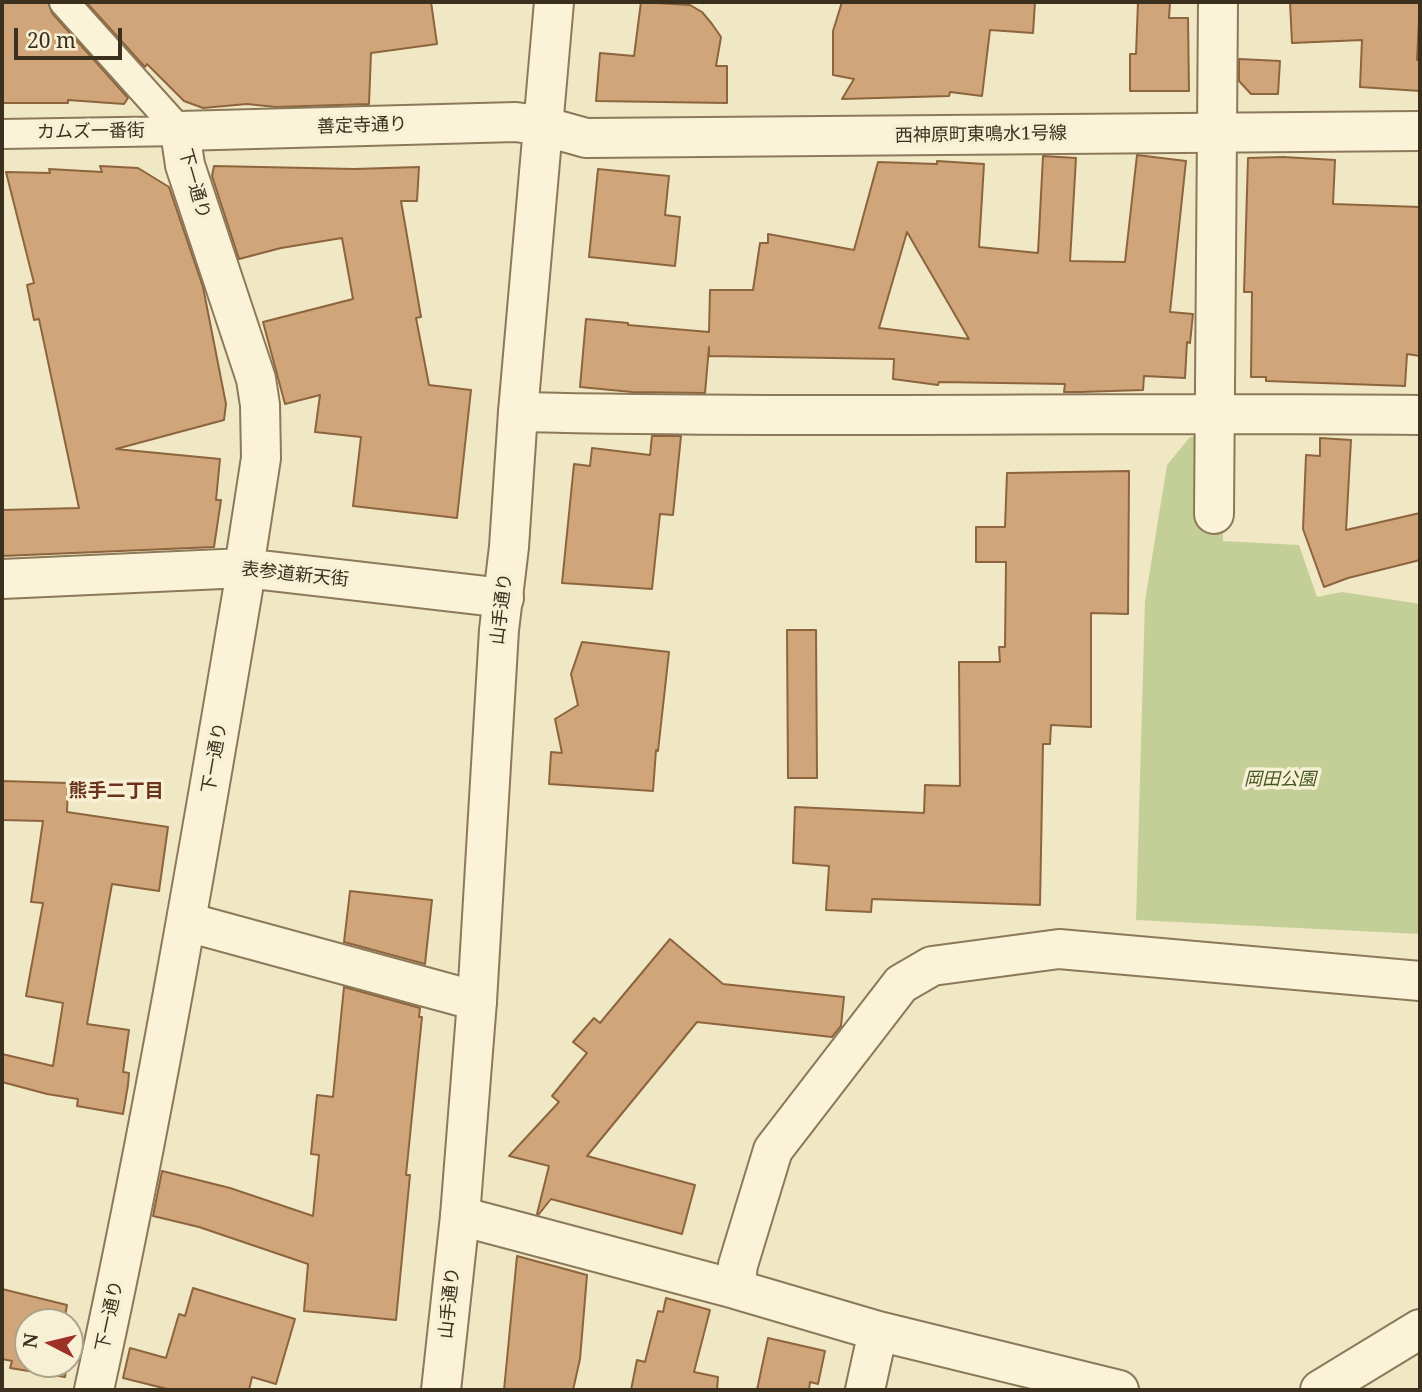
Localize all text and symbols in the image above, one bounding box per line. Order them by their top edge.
scale bar [18,14,126,58]
text: 20 m [27,26,76,54]
street label: 善定寺通り [317,114,407,138]
street label: カムズ一番街 [37,120,145,144]
street label: 西神原町東鳴水1号線 [895,123,1067,147]
street label: 下一通り [174,146,214,222]
street label: 表参道新天街 [240,559,350,591]
street label: 山手通り [487,572,517,646]
street label: 下一通り [198,721,232,795]
park label: 岡田公園 [1244,769,1316,791]
district label: 熊手二丁目 [69,781,163,803]
street label: 山手通り [435,1266,465,1340]
street label: 下一通り [92,1279,128,1353]
north arrow [14,1308,84,1378]
text: N [16,1332,44,1350]

